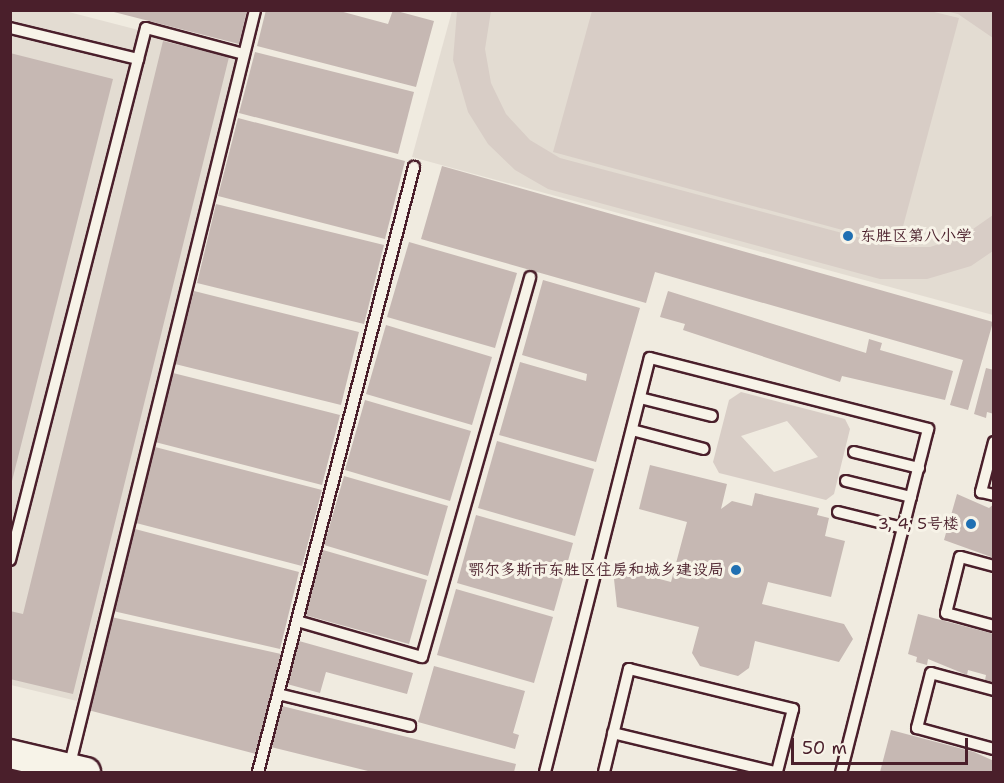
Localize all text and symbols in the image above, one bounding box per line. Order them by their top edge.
place label: 东胜区第八小学 [860,226,972,246]
marker: 东胜区第八小学 [841,229,855,243]
place label: 3, 4, 5号楼 [878,514,959,534]
marker: 3, 4, 5号楼 [964,517,978,531]
place label: 鄂尔多斯市东胜区住房和城乡建设局 [468,560,724,580]
marker: 鄂尔多斯市东胜区住房和城乡建设局 [729,563,743,577]
scale bar [794,726,971,764]
text: 50 m [802,736,847,760]

